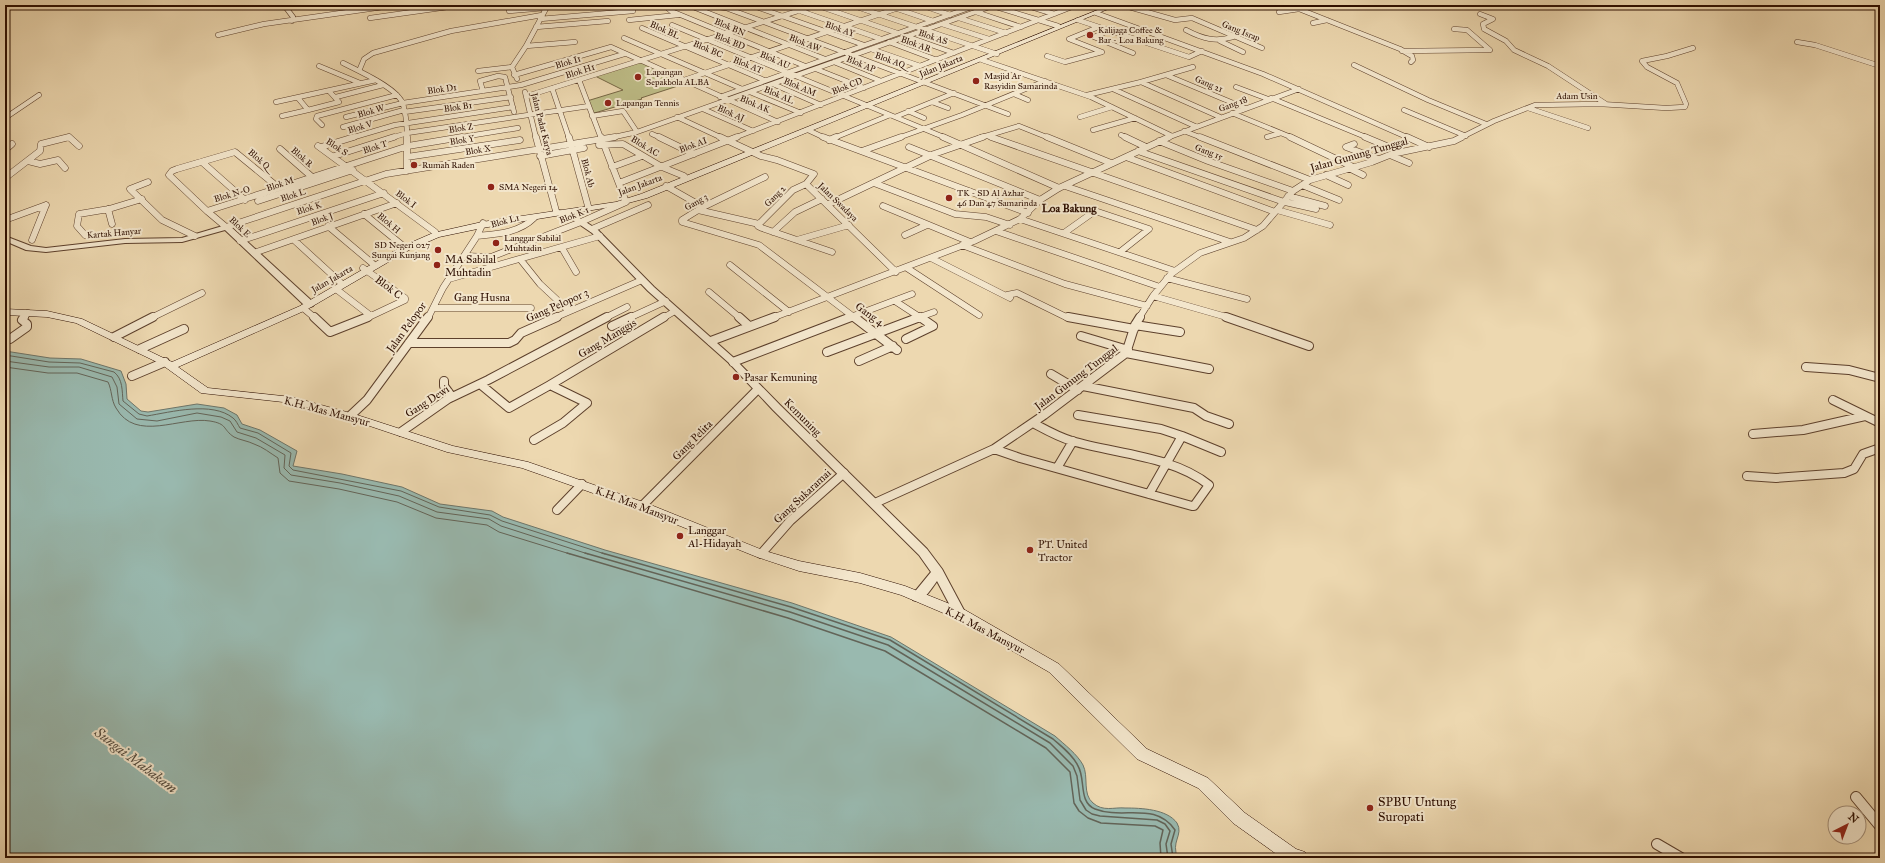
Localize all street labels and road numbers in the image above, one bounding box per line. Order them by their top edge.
street label: Blok BN [713,15,748,38]
street label: Blok BL [649,18,682,41]
street label: Blok AY [824,18,857,39]
street label: Gang Israp [1220,18,1262,44]
street label: Blok AS [917,26,949,47]
street label: Blok BD [713,29,747,52]
street label: Blok AW [788,31,823,54]
street label: Blok AR [900,33,933,54]
street label: Blok BC [692,37,725,60]
street label: Blok AU [758,48,793,71]
street label: Blok AQ [874,49,913,72]
street label: Blok I1 [554,52,583,71]
street label: Jalan Jakarta [917,52,965,81]
street label: Blok AP [845,53,877,74]
street label: Blok AT [732,54,765,75]
street label: Blok H1 [564,60,596,80]
street label: Gang 21 [1193,73,1225,95]
street label: Blok CD [830,74,864,97]
street label: Blok AM [782,75,818,98]
street label: Blok D1 [426,81,458,96]
street label: Blok AL [762,83,796,106]
street label: Adam Usin [1555,90,1598,101]
street label: Jalan Padat Karya [528,91,556,157]
street label: Blok AK [739,92,772,115]
street label: Gang 18 [1217,93,1249,115]
street label: Blok B1 [443,99,473,114]
street label: Blok W [356,101,386,120]
street label: Blok AJ [716,102,747,124]
street label: Blok V [346,117,374,135]
street label: Blok Z [448,120,474,135]
street label: Blok Y [449,132,475,147]
street label: Blok AC [629,133,661,158]
street label: Blok AI [677,134,708,155]
street label: Jalan Gunung Tunggal [1308,134,1410,176]
street label: Blok S [324,135,350,158]
street label: Blok T [361,137,389,156]
street label: Gang 15 [1193,141,1225,163]
street label: Blok X [464,142,492,157]
street label: Blok R [289,144,316,170]
street label: Blok Q [246,146,278,175]
street label: Blok Ab [579,157,598,189]
street label: Jalan Jakarta [615,171,664,199]
street label: Blok M [265,174,295,193]
street label: Jalan Swadaya [815,179,861,224]
street label: Gang 2 [762,182,789,209]
street label: Blok N-O [212,183,251,204]
street label: Blok L [279,185,307,204]
street label: Blok I [394,187,419,210]
street label: Gang 3 [682,190,710,213]
street label: Blok K [295,198,323,217]
street label: Blok K 1 [557,203,591,225]
street label: Blok J [309,209,335,229]
street label: Blok H [376,210,403,236]
street label: Blok L1 [489,211,521,230]
street label: Blok E [227,214,254,240]
street label: Kartak Hanyar [86,225,142,240]
street label: Jalan Jakarta [308,262,355,296]
street label: Blok C [373,273,405,302]
street label: Gang Pelopor 3 [524,286,591,325]
street label: Gang Husna [454,291,510,304]
street label: Jalan Pelopor [383,299,430,356]
street label: Gang 4 [853,300,887,330]
street label: Gang Manggis [576,316,639,361]
street label: Jalan Gunung Tunggal [1031,342,1121,414]
street label: Gang Dewi [403,382,452,420]
street label: K.H. Mas Mansyur [283,394,372,429]
street label: Kemuning [781,396,825,439]
street label: Gang Pelita [670,417,715,463]
street label: Gang Sukaramai [771,466,834,526]
street label: K.H. Mas Mansyur [593,484,681,528]
street label: K.H. Mas Mansyur [943,604,1027,657]

